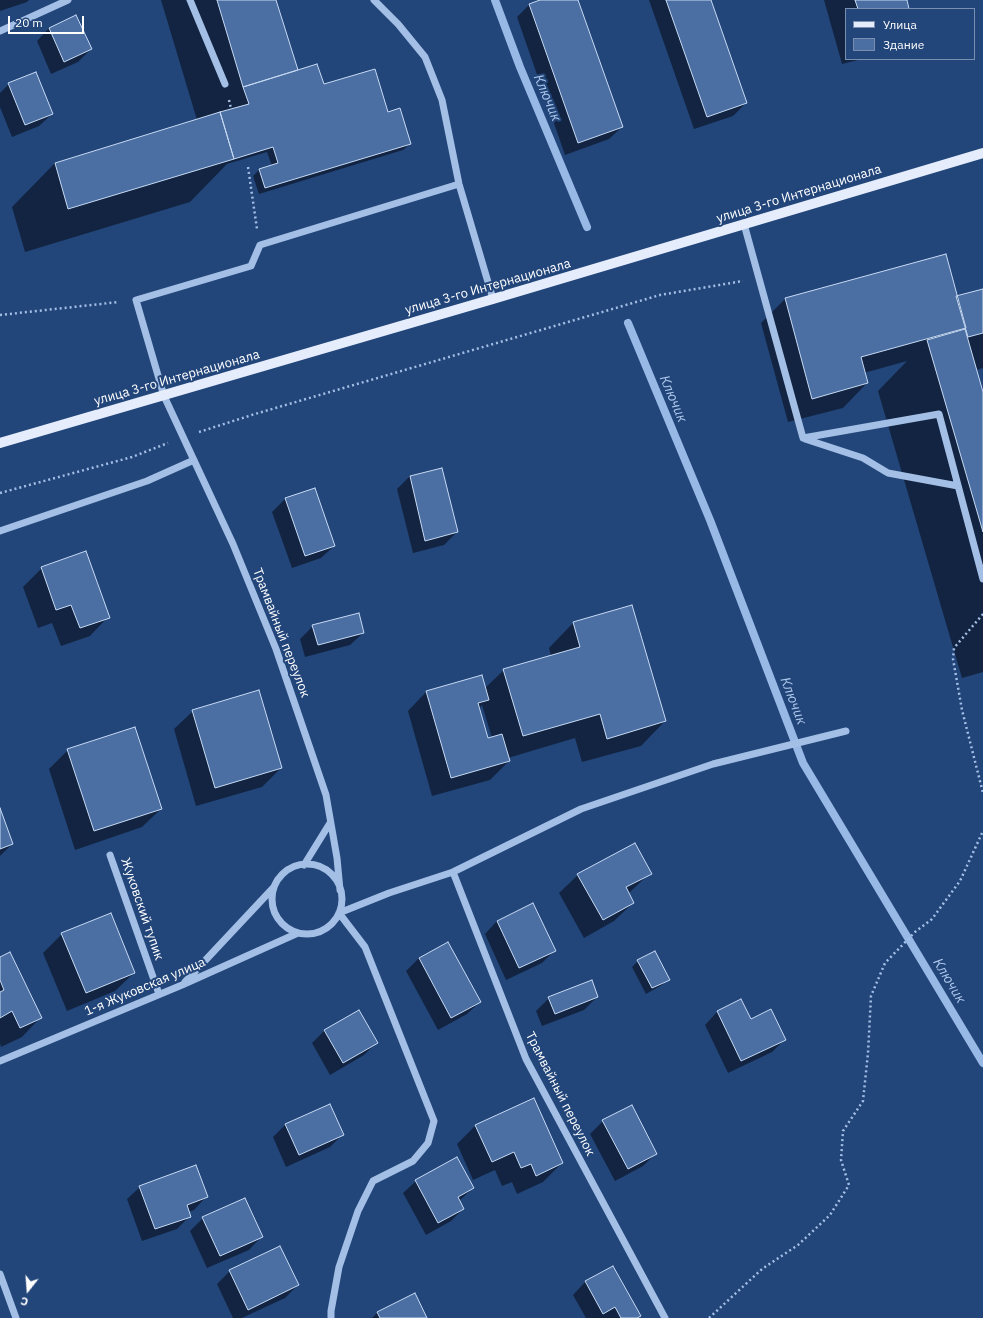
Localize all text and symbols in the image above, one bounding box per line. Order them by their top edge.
scale bar [10,8,86,34]
legend [845,8,975,60]
text: 20 m [15,15,43,30]
text: Улица [883,17,917,32]
text: Здание [883,37,924,52]
water label: Ключик [530,72,564,124]
street label: улица 3-го Интернационала [715,161,883,227]
street label: улица 3-го Интернационала [403,256,573,318]
street label: улица 3-го Интернационала [92,347,262,409]
water label: Ключик [656,373,690,425]
street label: Трамвайный переулок [249,566,313,700]
water label: Ключик [776,675,810,727]
street label: Жуковский тупик [117,856,167,962]
street label: 1-я Жуковская улица [82,954,208,1020]
water label: Ключик [929,955,969,1007]
street label: Трамвайный переулок [522,1029,598,1159]
north arrow [8,1270,48,1310]
text: С [19,1294,30,1309]

